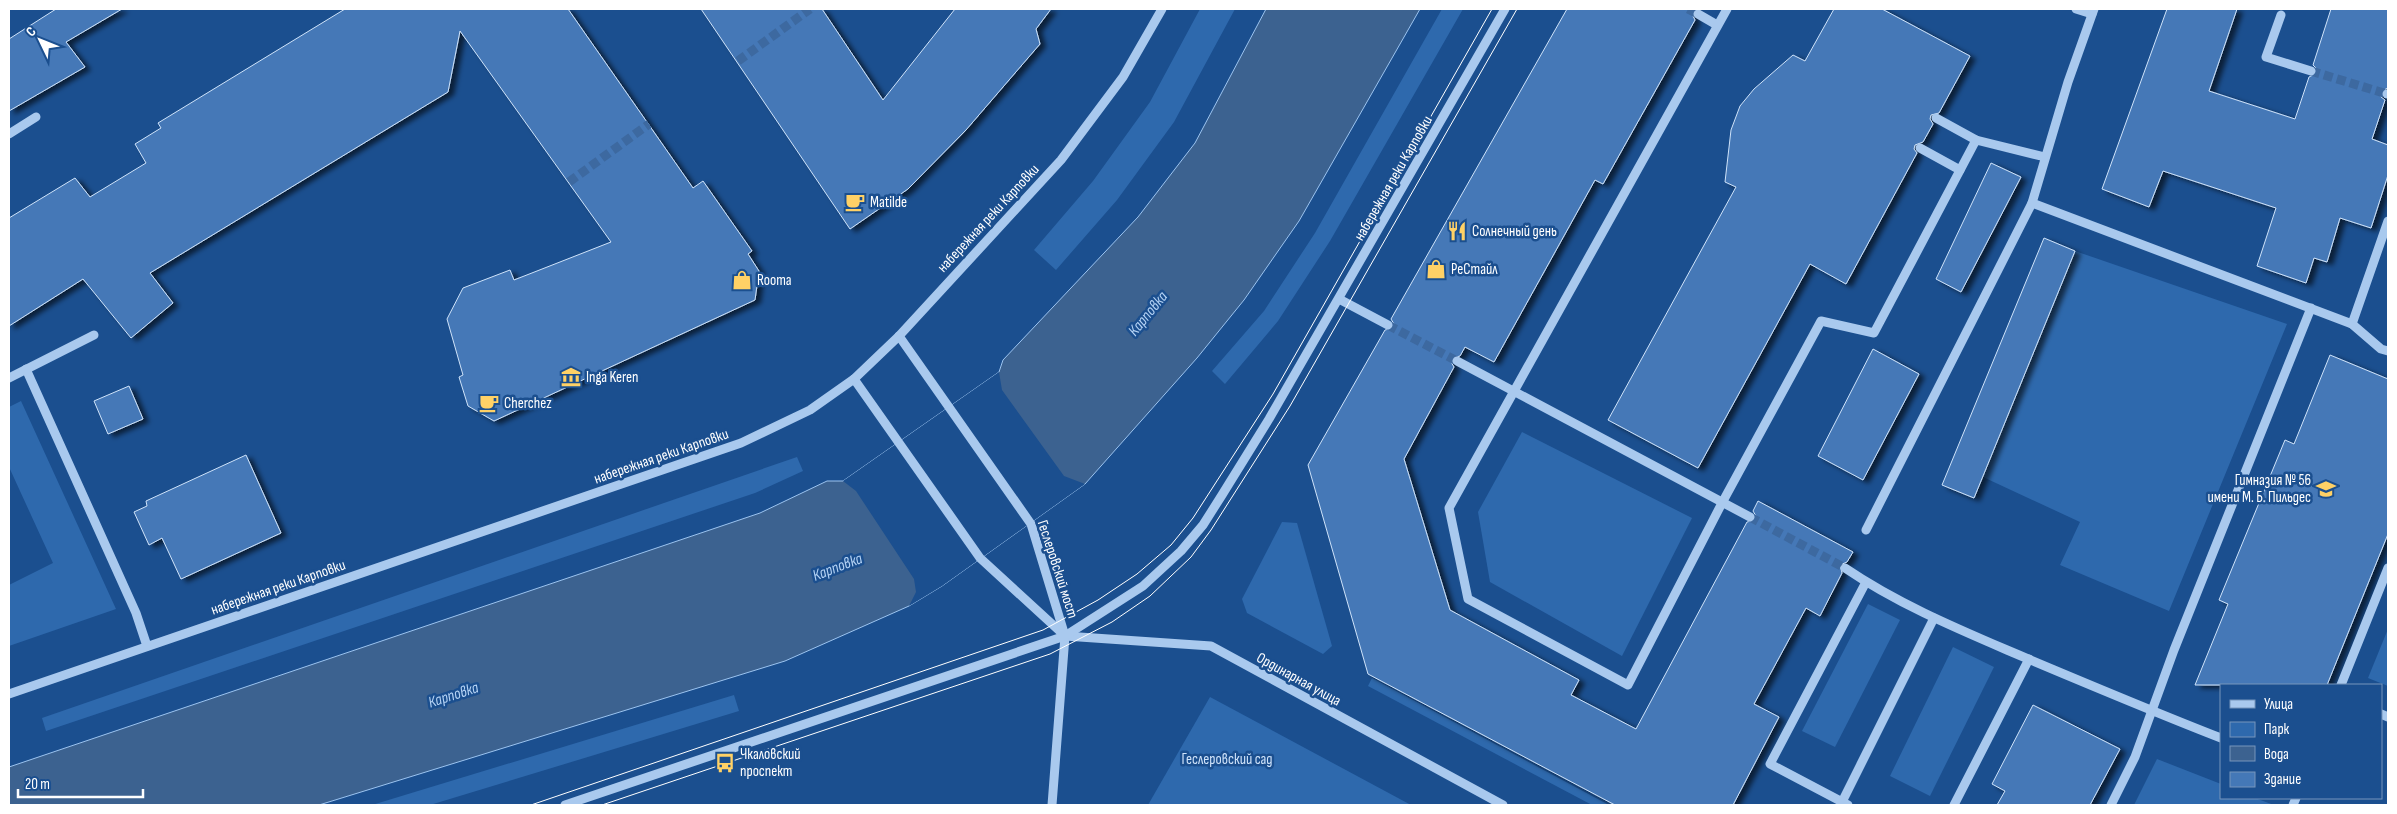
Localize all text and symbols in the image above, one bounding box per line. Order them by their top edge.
north arrow [15,15,65,65]
text: С [22,23,40,40]
street label: набережная реки Карповки [1350,112,1437,244]
street label: набережная реки Карповки [933,160,1043,276]
cafe icon: Matilde [844,191,866,213]
place label: Matilde [870,193,907,212]
restaurant icon: Солнечный день [1446,220,1468,242]
place label: Солнечный день [1472,222,1557,241]
shop icon: РеСтайл [1425,258,1447,280]
place label: РеСтайл [1451,260,1498,279]
shop icon: Rooma [731,269,753,291]
place label: Rooma [757,271,792,290]
water label: Карповка [1124,287,1172,340]
museum icon: Inga Keren [560,366,582,388]
place label: Inga Keren [586,368,638,387]
cafe icon: Cherchez [478,392,500,414]
place label: Cherchez [504,394,552,413]
street label: набережная реки Карповки [591,425,731,488]
place label: Гимназия № 56 имени М. Б. Пильдес [2207,471,2311,507]
school or university icon: Гимназия № 56 имени М. Б. Пильдес [2315,478,2337,500]
street label: Геслеровский мост [1033,518,1082,621]
water label: Карповка [810,549,866,586]
street label: набережная реки Карповки [208,556,348,619]
street label: Ординарная улица [1253,648,1345,711]
water label: Карповка [426,678,482,712]
legend [2220,684,2382,799]
text: Улица [2264,695,2293,714]
text: Парк [2264,720,2290,739]
place label: Чкаловский проспект [740,745,801,781]
text: Вода [2264,745,2289,764]
park label: Геслеровский сад [1182,750,1272,769]
bus stop icon: Чкаловский проспект [714,752,736,774]
scale bar [18,766,142,798]
text: Здание [2264,770,2301,789]
text: 20 m [25,775,50,794]

